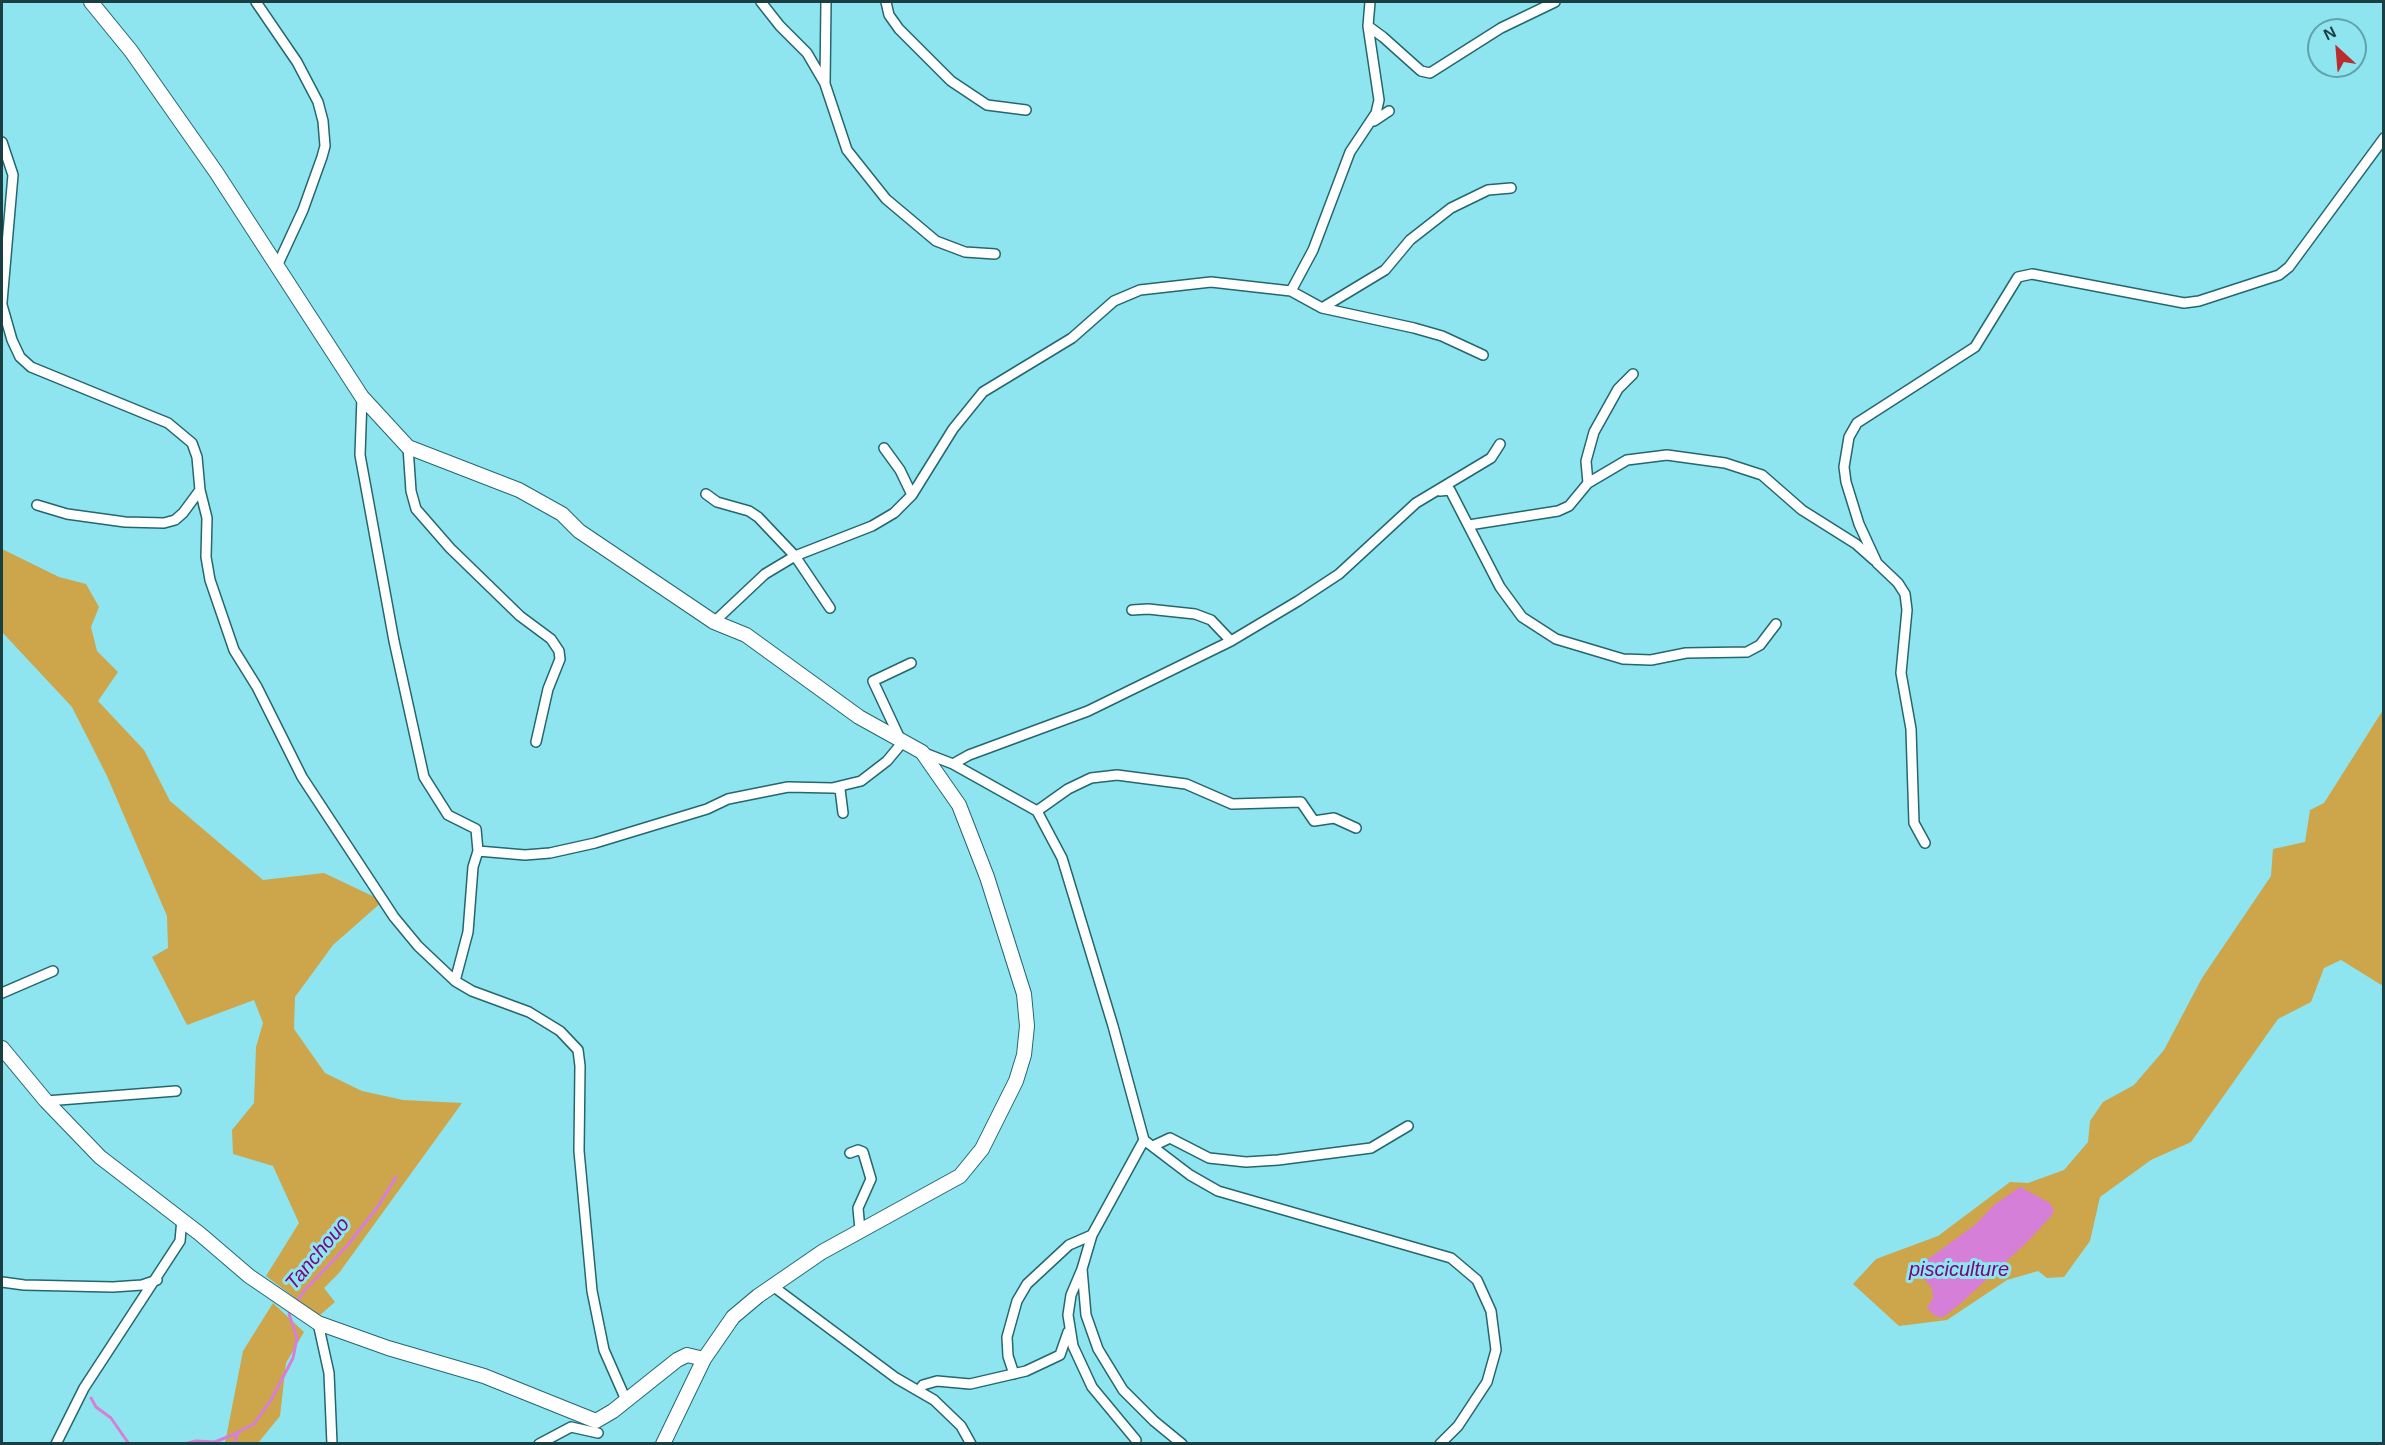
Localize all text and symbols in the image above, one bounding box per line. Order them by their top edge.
north arrow [2307,18,2367,78]
text: N [2321,23,2339,43]
water label: Tanchouo [281,1213,355,1295]
water label: pisciculture [1909,1258,2009,1282]

